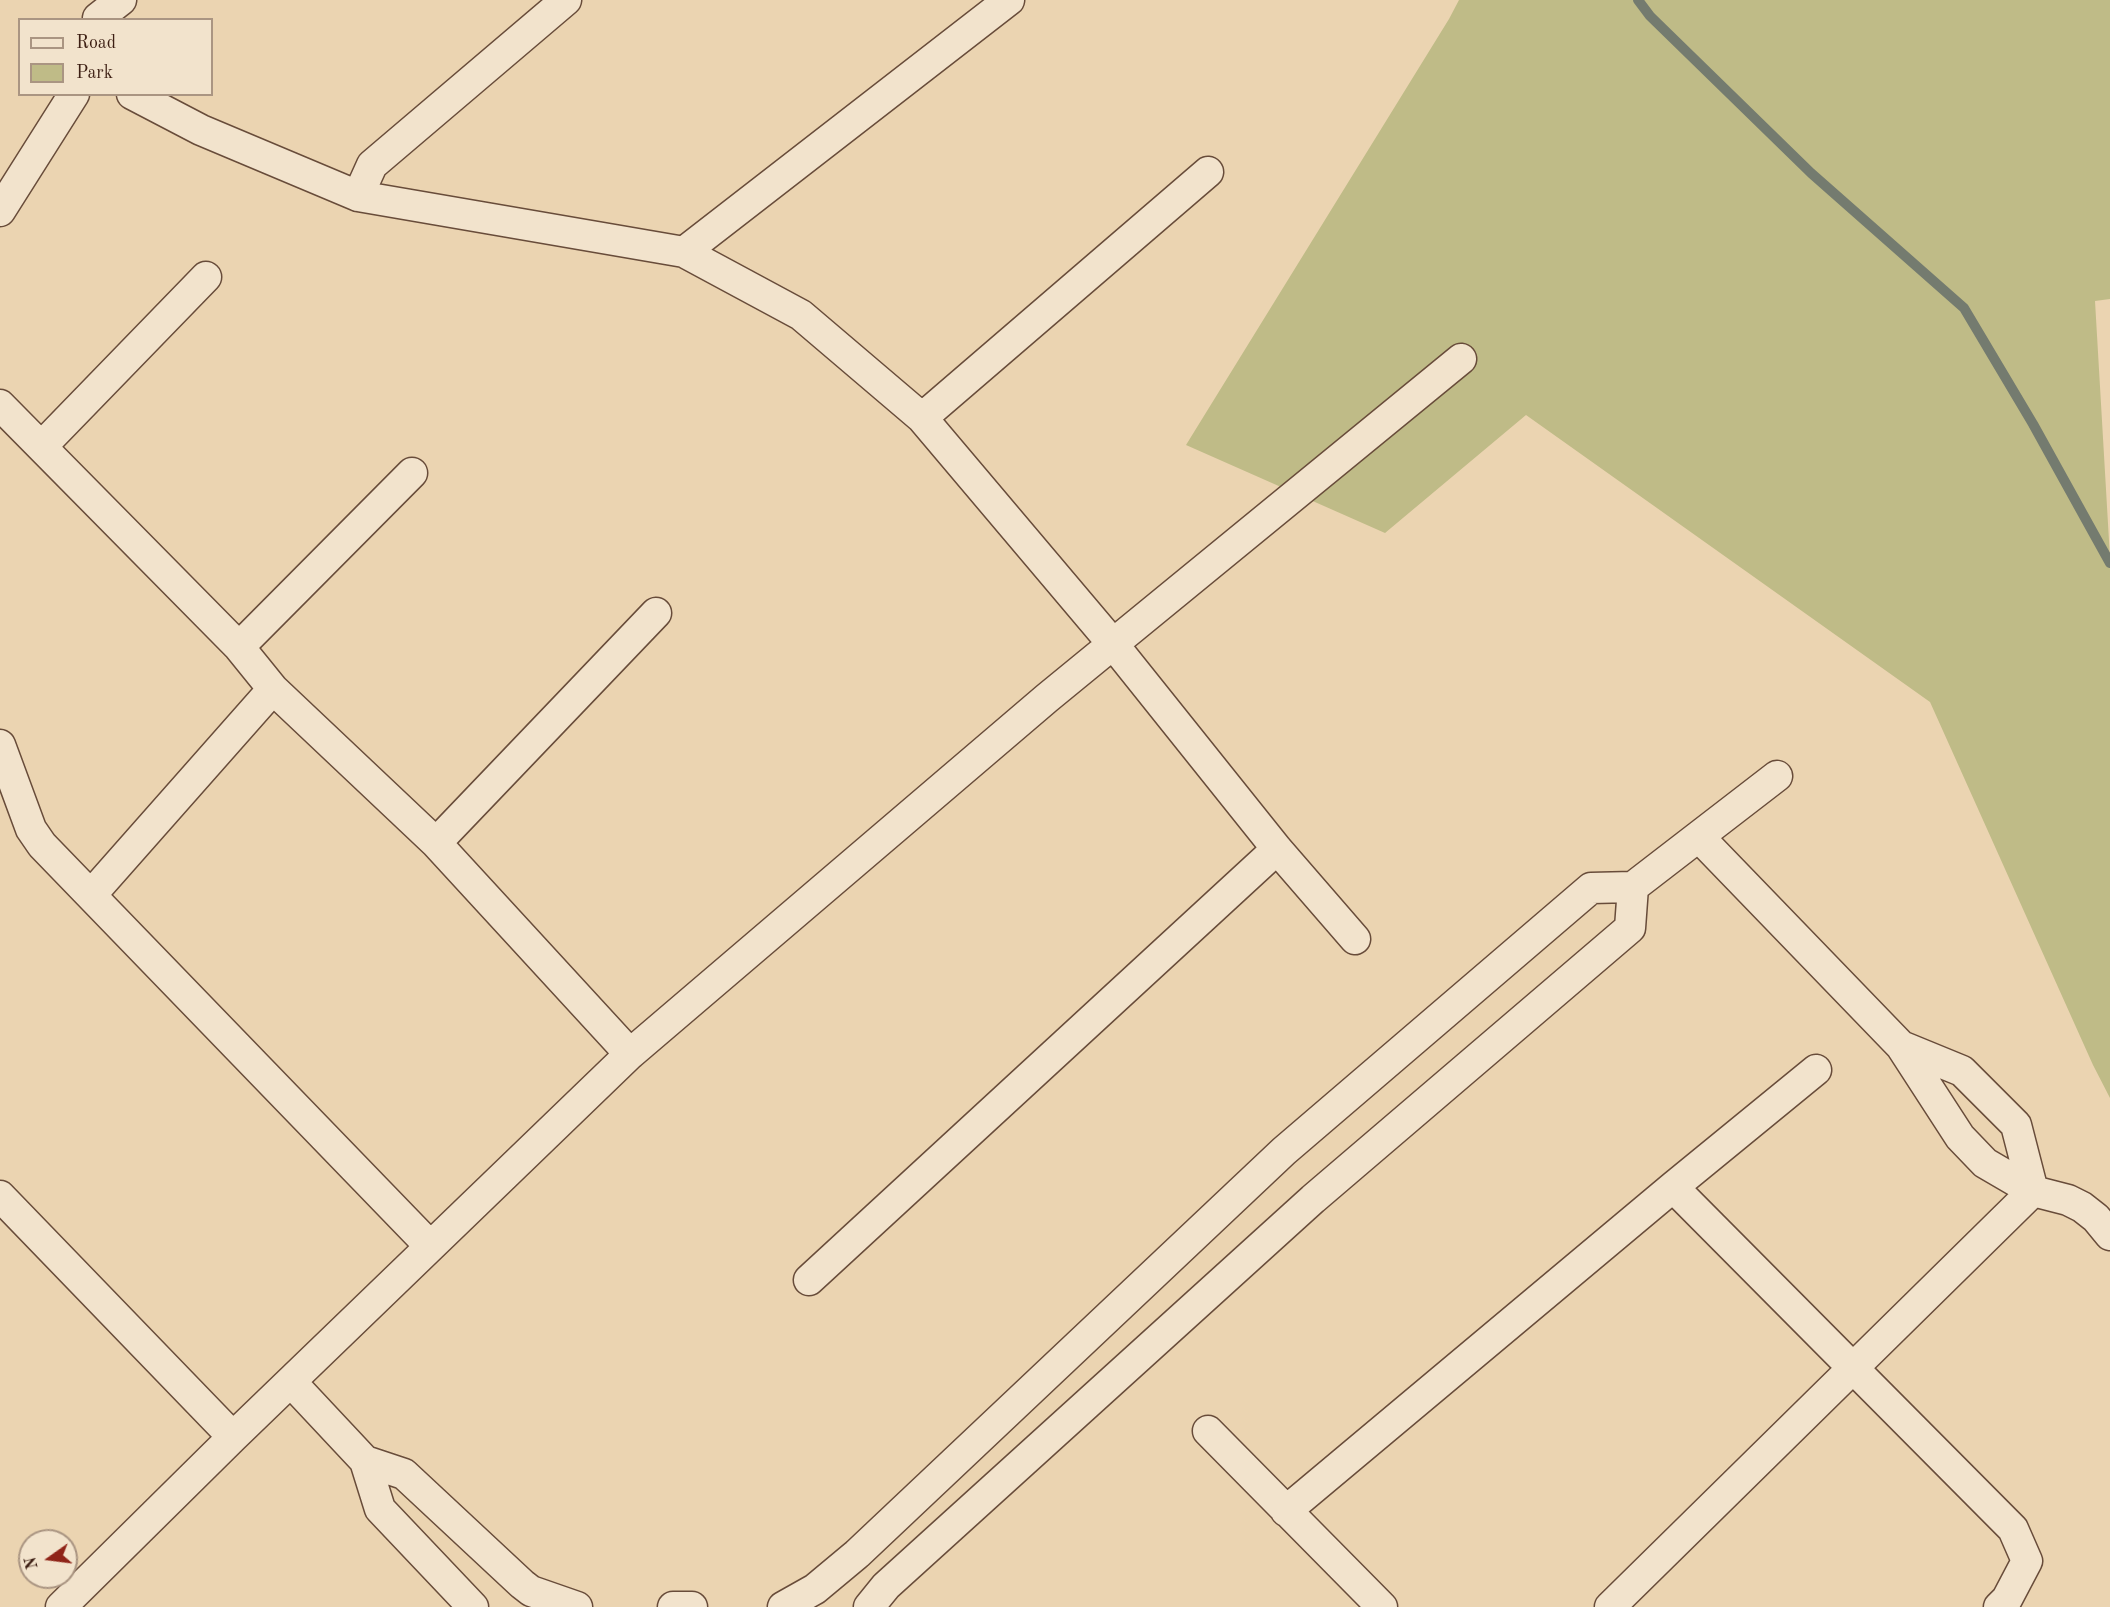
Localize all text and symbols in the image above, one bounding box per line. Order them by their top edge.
legend [18,18,213,96]
text: Road [76,34,116,52]
text: Park [76,64,113,82]
north arrow [18,1529,78,1589]
text: N [23,1555,42,1571]

